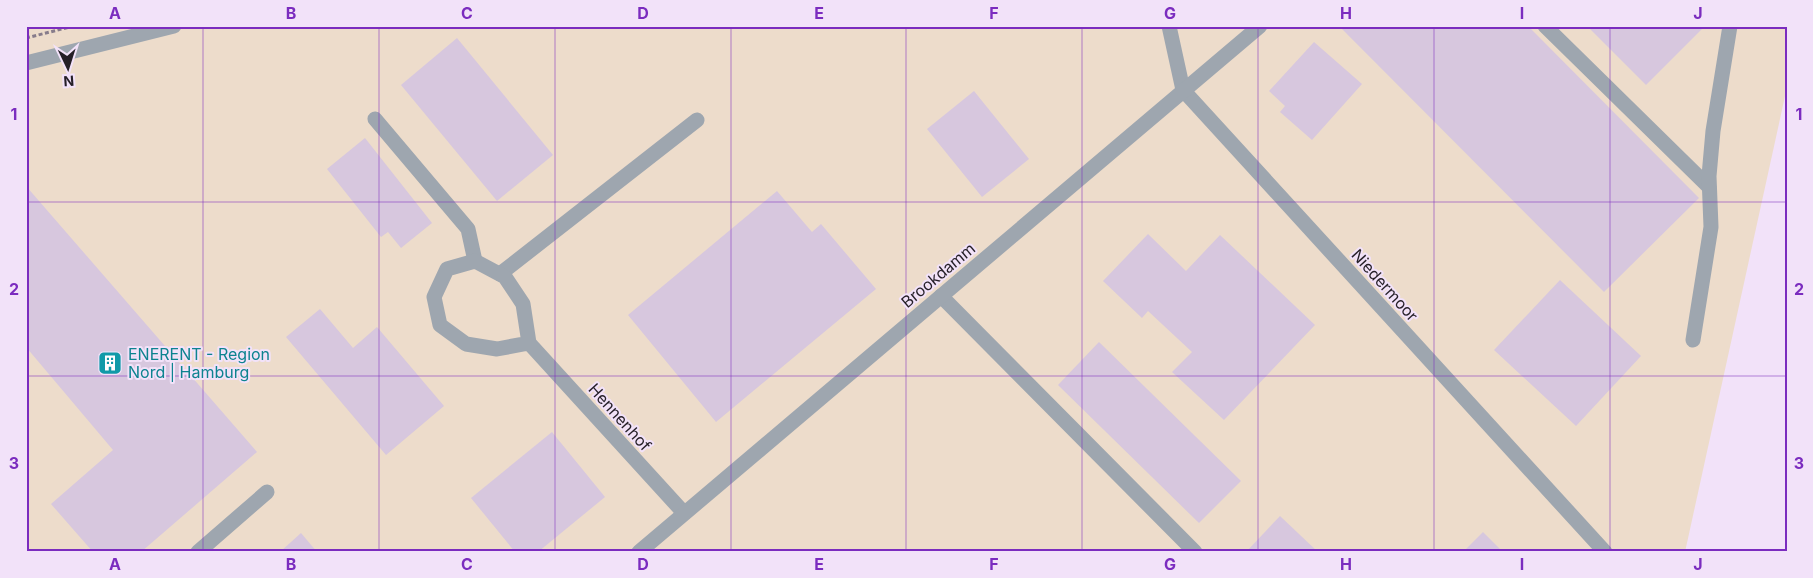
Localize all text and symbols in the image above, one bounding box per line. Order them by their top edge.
text: A [109,3,121,23]
text: B [286,3,296,23]
text: C [461,3,473,23]
text: D [637,3,649,23]
text: E [814,3,824,23]
text: F [989,3,999,23]
text: G [1164,3,1176,23]
text: H [1340,3,1352,23]
text: I [1520,3,1524,23]
text: J [1693,3,1703,23]
north arrow [42,42,92,92]
text: N [63,73,75,90]
text: 1 [11,104,17,124]
text: 1 [1796,104,1802,124]
street label: Brookdamm [897,238,979,312]
street label: Niedermoor [1347,245,1423,325]
text: 2 [9,279,19,299]
text: 2 [1794,279,1804,299]
place label: ENERENT - Region Nord | Hamburg [128,344,270,382]
building icon: ENERENT - Region Nord | Hamburg [97,350,123,376]
street label: Hennenhof [585,379,656,455]
text: 3 [9,453,19,473]
text: 3 [1794,453,1804,473]
text: A [109,554,121,574]
text: B [286,554,296,574]
text: C [461,554,473,574]
text: D [637,554,649,574]
text: E [814,554,824,574]
text: F [989,554,999,574]
text: G [1164,554,1176,574]
text: H [1340,554,1352,574]
text: I [1520,554,1524,574]
text: J [1693,554,1703,574]

